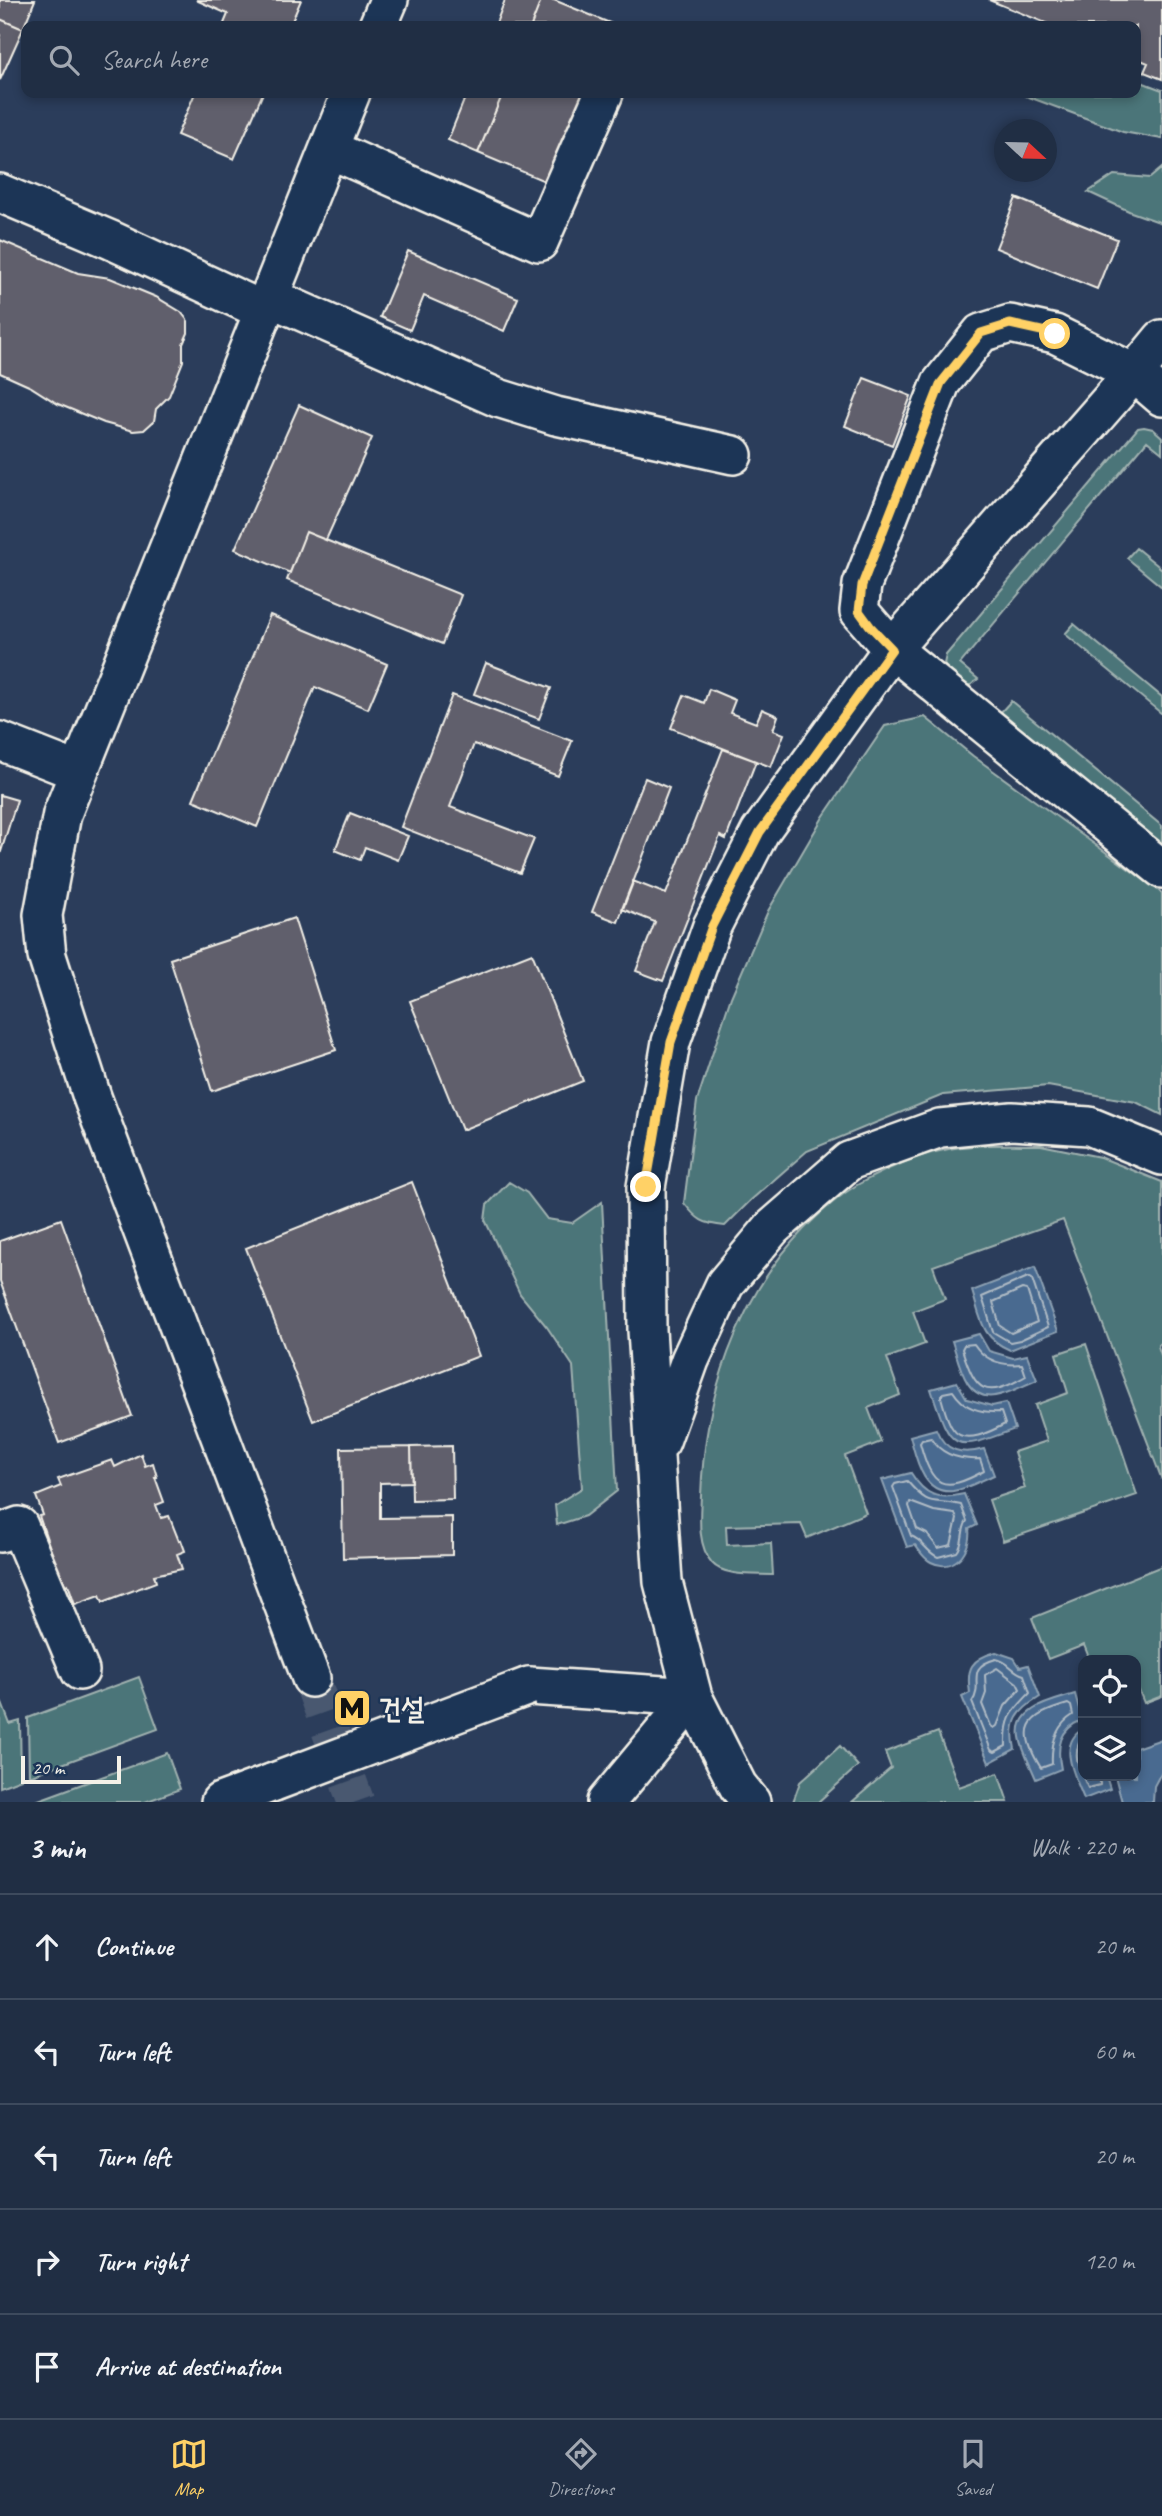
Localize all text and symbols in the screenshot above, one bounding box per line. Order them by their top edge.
search box [21,21,1141,98]
icon: search [45,41,83,79]
text: Search here [101,43,207,76]
north arrow [994,119,1057,182]
route start [1039,318,1070,349]
route end [630,1171,661,1202]
map controls [1078,1655,1141,1781]
button: locate [1078,1655,1141,1718]
metro station icon: 건설 [331,1687,373,1729]
place label: 건설 [379,1691,425,1726]
button: layers [1078,1718,1141,1781]
scale bar [21,1753,121,1785]
text: 20 m [32,1756,64,1780]
text: 3 min [28,1829,85,1867]
text: Walk · 220 m [1030,1833,1134,1862]
icon: ahead [28,1928,66,1966]
text: Continue [95,1930,173,1963]
text: 20 m [1095,1932,1134,1961]
icon: left [28,2033,66,2071]
text: Turn left [95,2035,170,2068]
text: 60 m [1095,2037,1134,2066]
icon: left [28,2138,66,2176]
text: Turn left [95,2140,170,2173]
text: 20 m [1095,2142,1134,2171]
icon: right [28,2243,66,2281]
text: Turn right [95,2245,186,2278]
text: 120 m [1085,2247,1134,2276]
icon: arrive [28,2348,66,2386]
text: Arrive at destination [95,2350,281,2383]
tab: Map [170,2435,208,2501]
tab: Directions [548,2435,614,2501]
tab: Saved [954,2435,992,2501]

